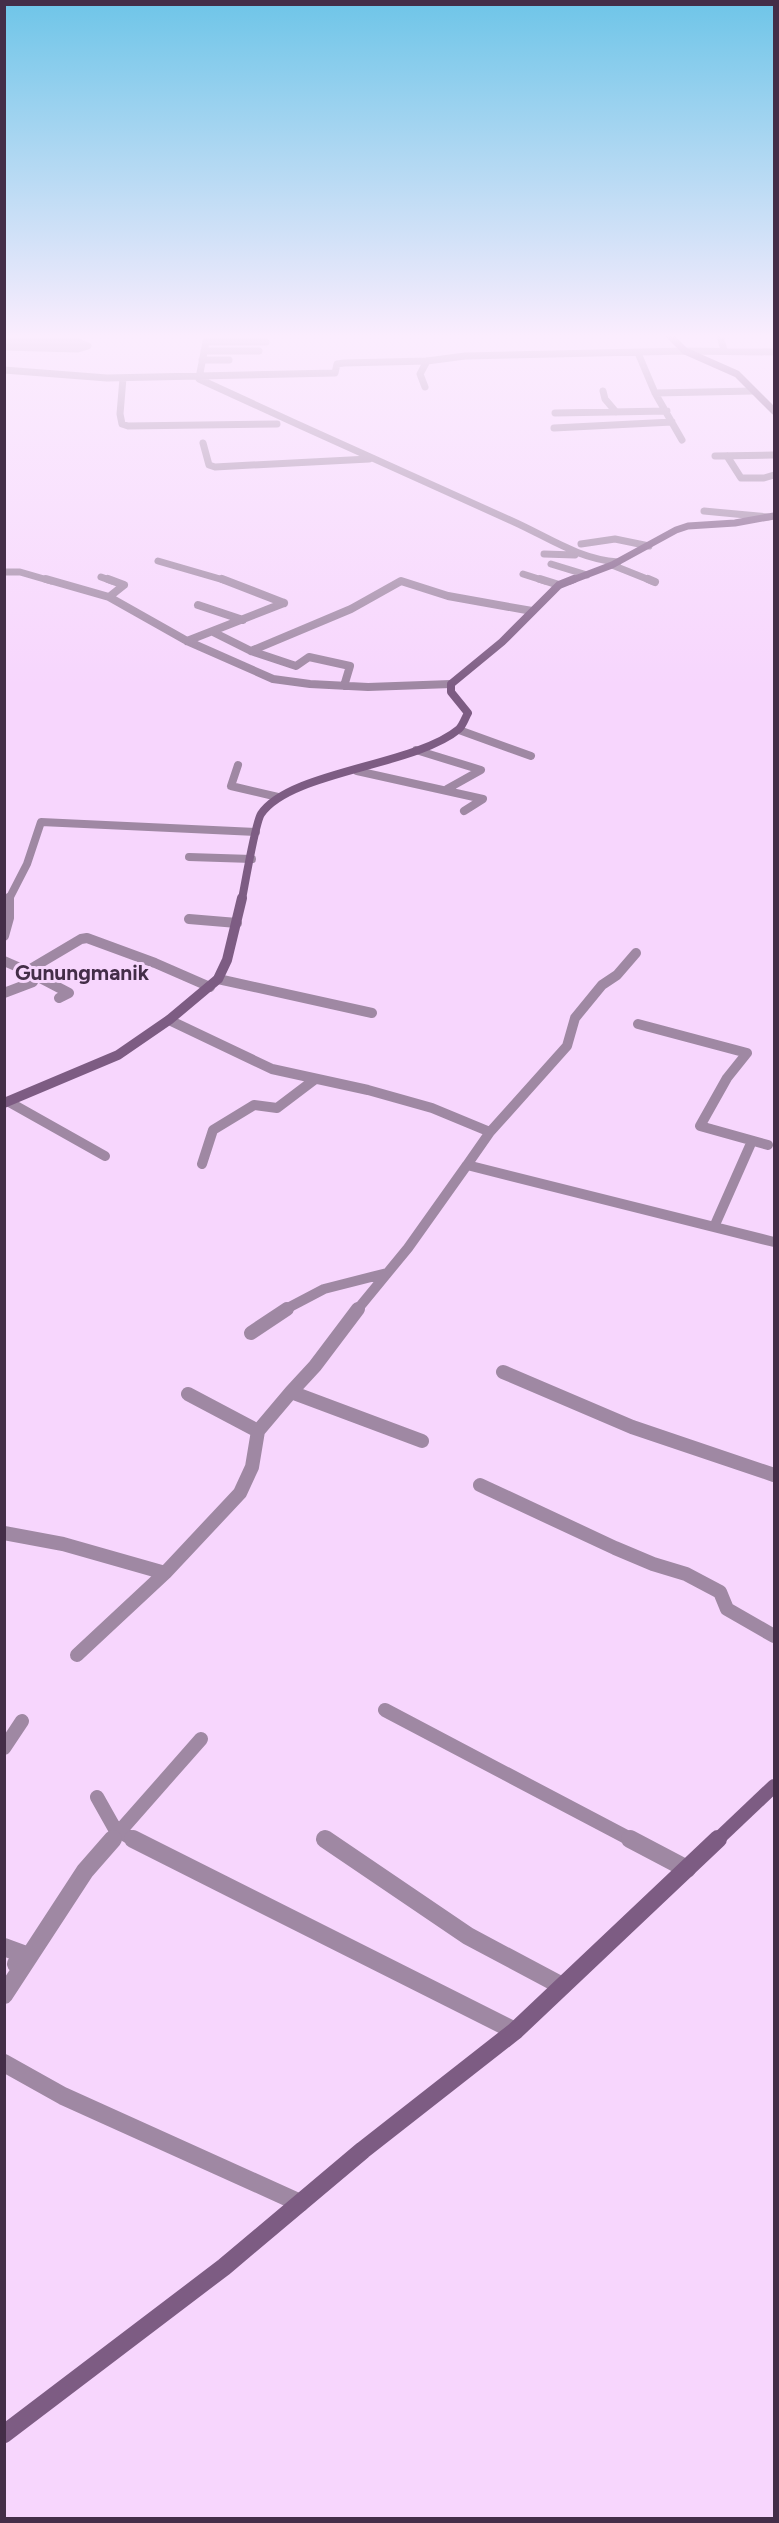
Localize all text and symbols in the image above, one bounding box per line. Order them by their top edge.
district label: Gunungmanik [15,960,150,985]

